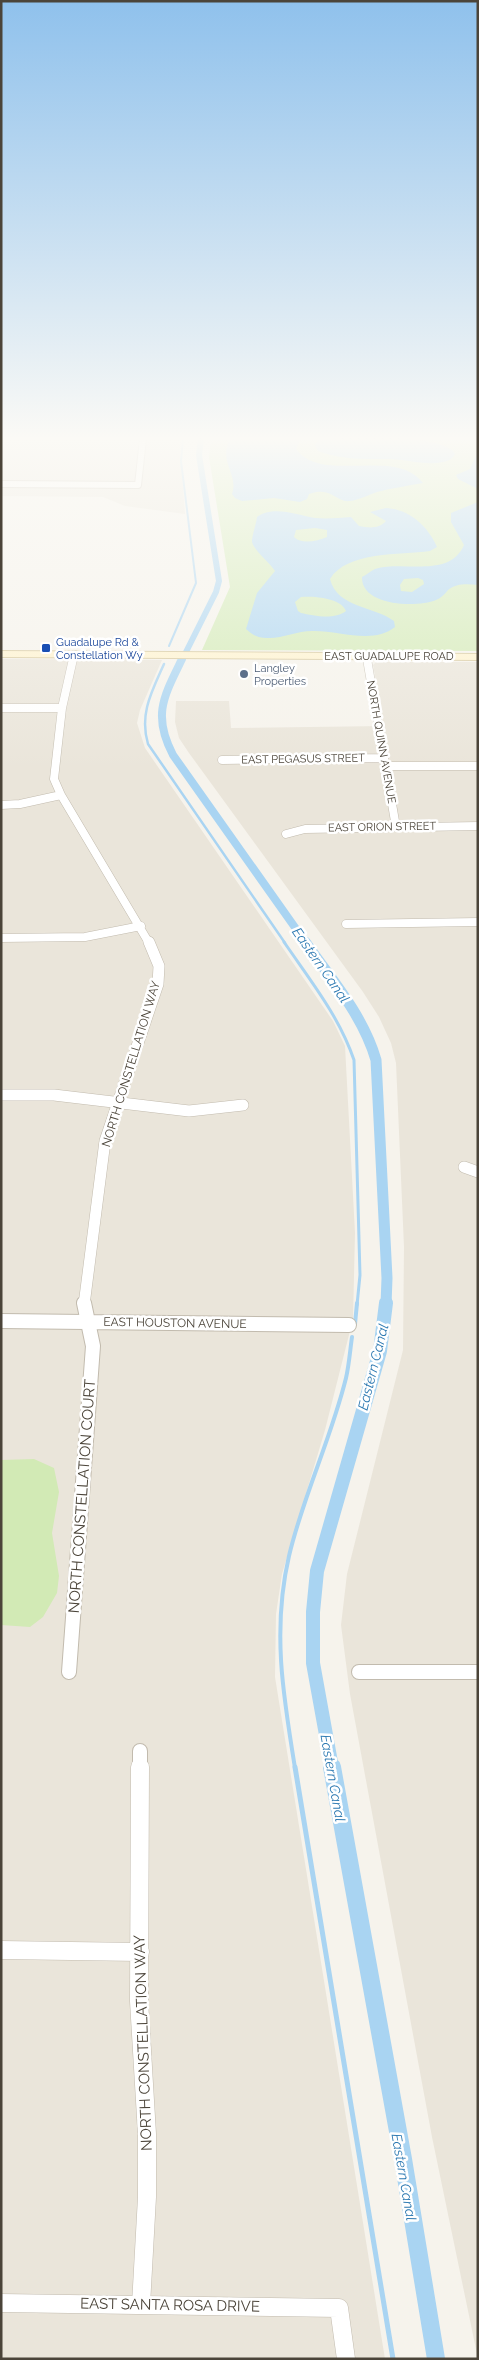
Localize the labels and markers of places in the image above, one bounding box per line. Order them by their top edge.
place label: Guadalupe Rd & Constellation Wy [56,636,143,662]
marker: Guadalupe Rd & Constellation Wy [40,642,52,654]
place label: Langley Properties [254,662,306,688]
marker: Langley Properties [238,668,250,680]

